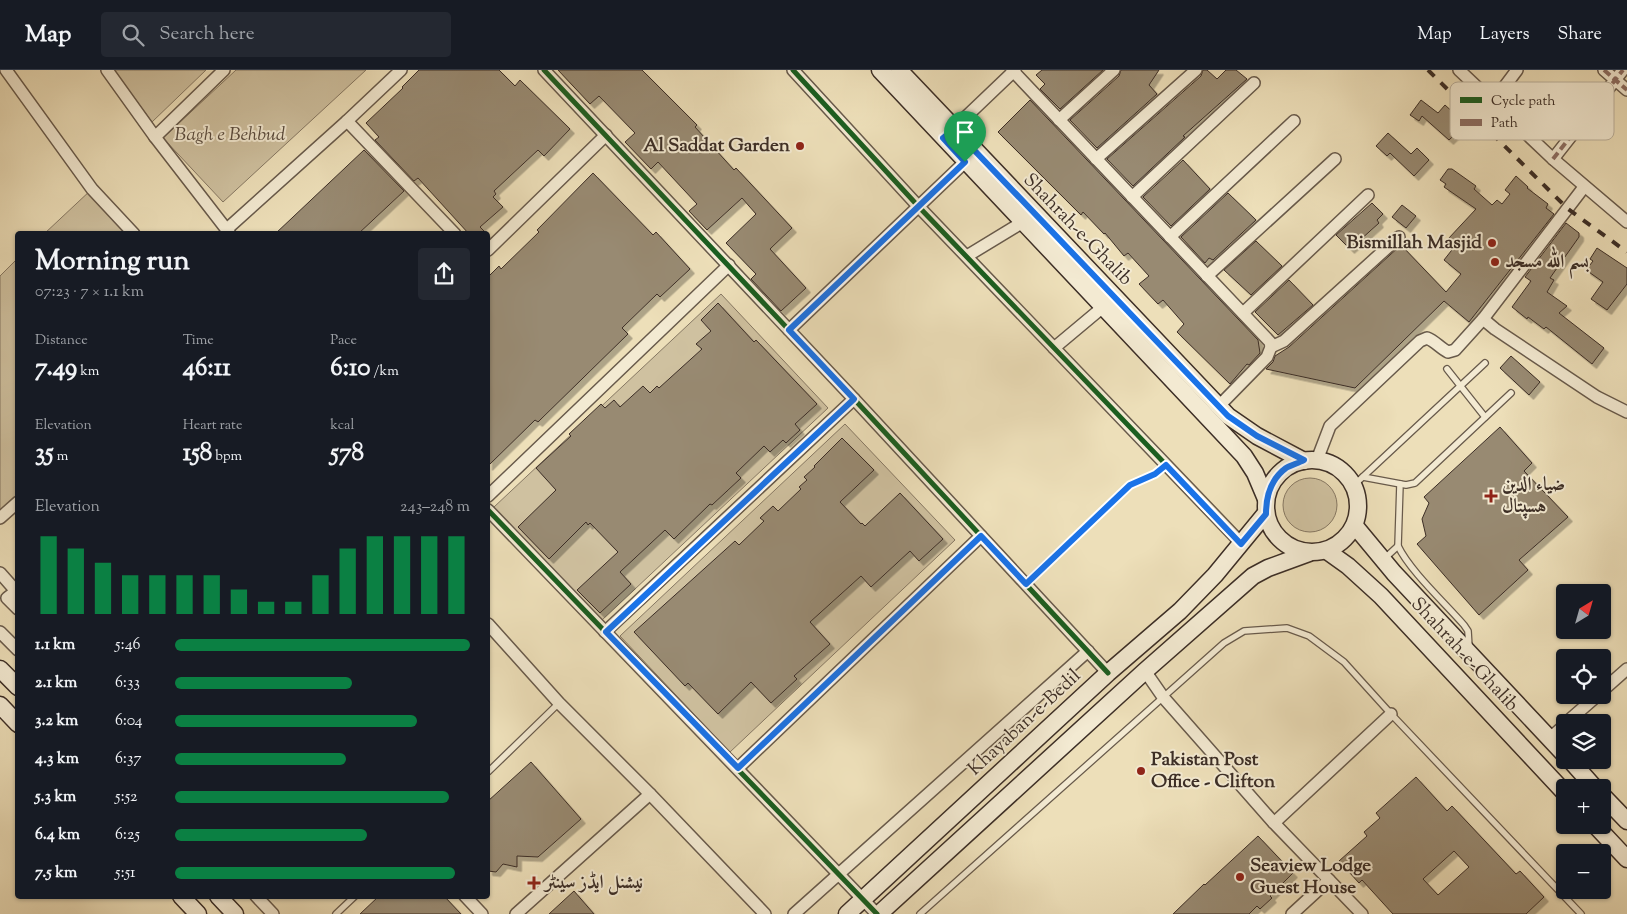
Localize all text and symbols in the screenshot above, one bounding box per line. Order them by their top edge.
search box [101,12,451,57]
text: Map [25,18,71,52]
icon: search [119,21,147,49]
text: Search here [159,21,255,48]
text: Map [1417,22,1452,48]
text: Layers [1480,22,1530,48]
text: Share [1558,22,1602,48]
legend [1450,82,1614,140]
text: Cycle path [1491,92,1555,112]
pin [944,111,986,162]
text: Path [1491,114,1518,134]
icon: arrive [951,118,979,146]
park label: Bagh e Behbud [175,122,286,149]
place label: Al Saddat Garden [643,133,791,160]
marker: Al Saddat Garden [794,140,806,152]
street label: Shahrah-e-Ghalib [1016,168,1138,292]
place label: Bismillah Masjid [1346,230,1482,257]
marker: Bismillah Masjid [1486,237,1498,249]
text: Morning run [35,242,190,282]
place label: بسم اللہ مسجد [1505,245,1590,279]
button: share [418,248,470,300]
marker: بسم اللہ مسجد [1489,256,1501,268]
text: 07:23 · 7 × 1.1 km [35,281,144,304]
text: Distance [35,331,88,351]
text: Time [183,331,214,351]
text: Pace [330,331,357,351]
text: 7.49 [35,351,77,387]
text: 46:11 [183,351,231,387]
text: 6:10 [330,351,370,387]
text: km [77,362,99,382]
text: /km [370,362,399,382]
text: Elevation [35,416,92,436]
text: Heart rate [183,416,242,436]
text: kcal [330,416,354,436]
text: 35 [35,436,54,472]
text: 158 [183,436,212,472]
text: 578 [330,436,364,472]
text: m [54,447,68,467]
text: bpm [212,447,242,467]
place label: ضیاء الدین ہسپتال [1502,472,1565,521]
marker: ضیاء الدین ہسپتال [1484,489,1498,503]
text: Elevation [35,496,100,519]
text: 243–248 m [400,496,470,519]
north arrow [1556,584,1611,639]
map controls [1556,584,1611,899]
street label: Shahrah-e-Ghalib [1404,592,1524,718]
text: 1.1 km [35,634,75,657]
text: 5:46 [115,634,141,657]
button: locate [1556,649,1611,704]
street label: Khayaban-e-Bedil [963,663,1087,783]
text: 2.1 km [35,672,77,695]
text: 6:33 [115,672,140,695]
text: 3.2 km [35,710,78,733]
text: 6:04 [115,710,143,733]
button: layers [1556,714,1611,769]
place label: Pakistan Post Office - Clifton [1151,747,1276,796]
text: 4.3 km [35,748,79,771]
text: 6:37 [115,748,141,771]
marker: Pakistan Post Office - Clifton [1135,765,1147,777]
button: + [1556,779,1611,834]
text: 5.3 km [35,786,76,809]
text: 5:52 [115,786,138,809]
text: 6.4 km [35,824,80,847]
text: 6:25 [115,824,140,847]
button: − [1556,844,1611,899]
place label: Seaview Lodge Guest House [1250,853,1371,902]
text: 7.5 km [35,862,77,885]
text: 5:51 [115,862,136,885]
place label: نیشنل ایڈز سینٹر [543,870,643,897]
marker: Seaview Lodge Guest House [1234,871,1246,883]
marker: نیشنل ایڈز سینٹر [527,876,541,890]

